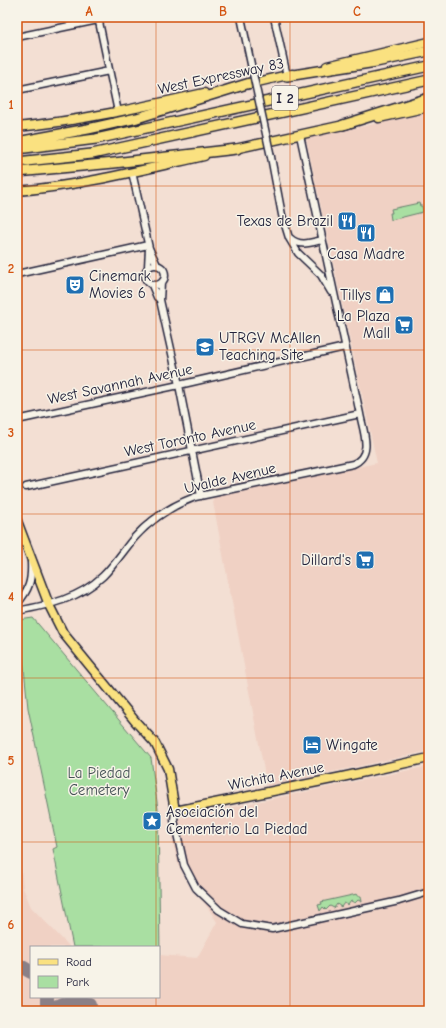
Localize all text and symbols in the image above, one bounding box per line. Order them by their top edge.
text: A [85,4,93,19]
text: B [219,4,227,19]
text: C [353,4,361,19]
street label: West Expressway 83 [156,54,286,98]
road number: I 2 [272,86,298,110]
text: 1 [8,97,14,112]
restaurant icon: Texas de Brazil [336,210,358,232]
place label: Texas de Brazil [237,212,333,230]
restaurant icon: Casa Madre [355,222,377,244]
place label: Casa Madre [327,245,405,263]
text: 2 [8,261,14,276]
place label: Cinemark Movies 6 [89,267,152,302]
theatre icon: Cinemark Movies 6 [64,274,86,296]
shop icon: Tillys [374,284,396,306]
place label: Tillys [340,286,371,304]
place label: La Plaza Mall [337,307,390,342]
supermarket icon: La Plaza Mall [393,314,415,336]
place label: UTRGV McAllen Teaching Site [219,329,321,364]
school or university icon: UTRGV McAllen Teaching Site [194,336,216,358]
street label: West Savannah Avenue [46,360,195,408]
street label: West Toronto Avenue [123,415,258,461]
text: 3 [8,425,14,440]
street label: Uvalde Avenue [182,459,278,497]
supermarket icon: Dillard's [354,549,376,571]
place label: Dillard's [301,551,351,569]
text: 4 [8,589,14,604]
hotel icon: Wingate [301,734,323,756]
place label: Wingate [326,736,378,754]
text: 5 [8,753,15,768]
street label: Wichita Avenue [226,758,326,794]
park label: La Piedad Cemetery [68,764,130,799]
place label: Asociación del Cementerio La Piedad [166,803,308,838]
place icon: Asociación del Cementerio La Piedad [141,810,163,832]
text: 6 [8,917,15,932]
legend [30,946,160,998]
text: Road [66,955,92,969]
text: Park [66,975,89,989]

